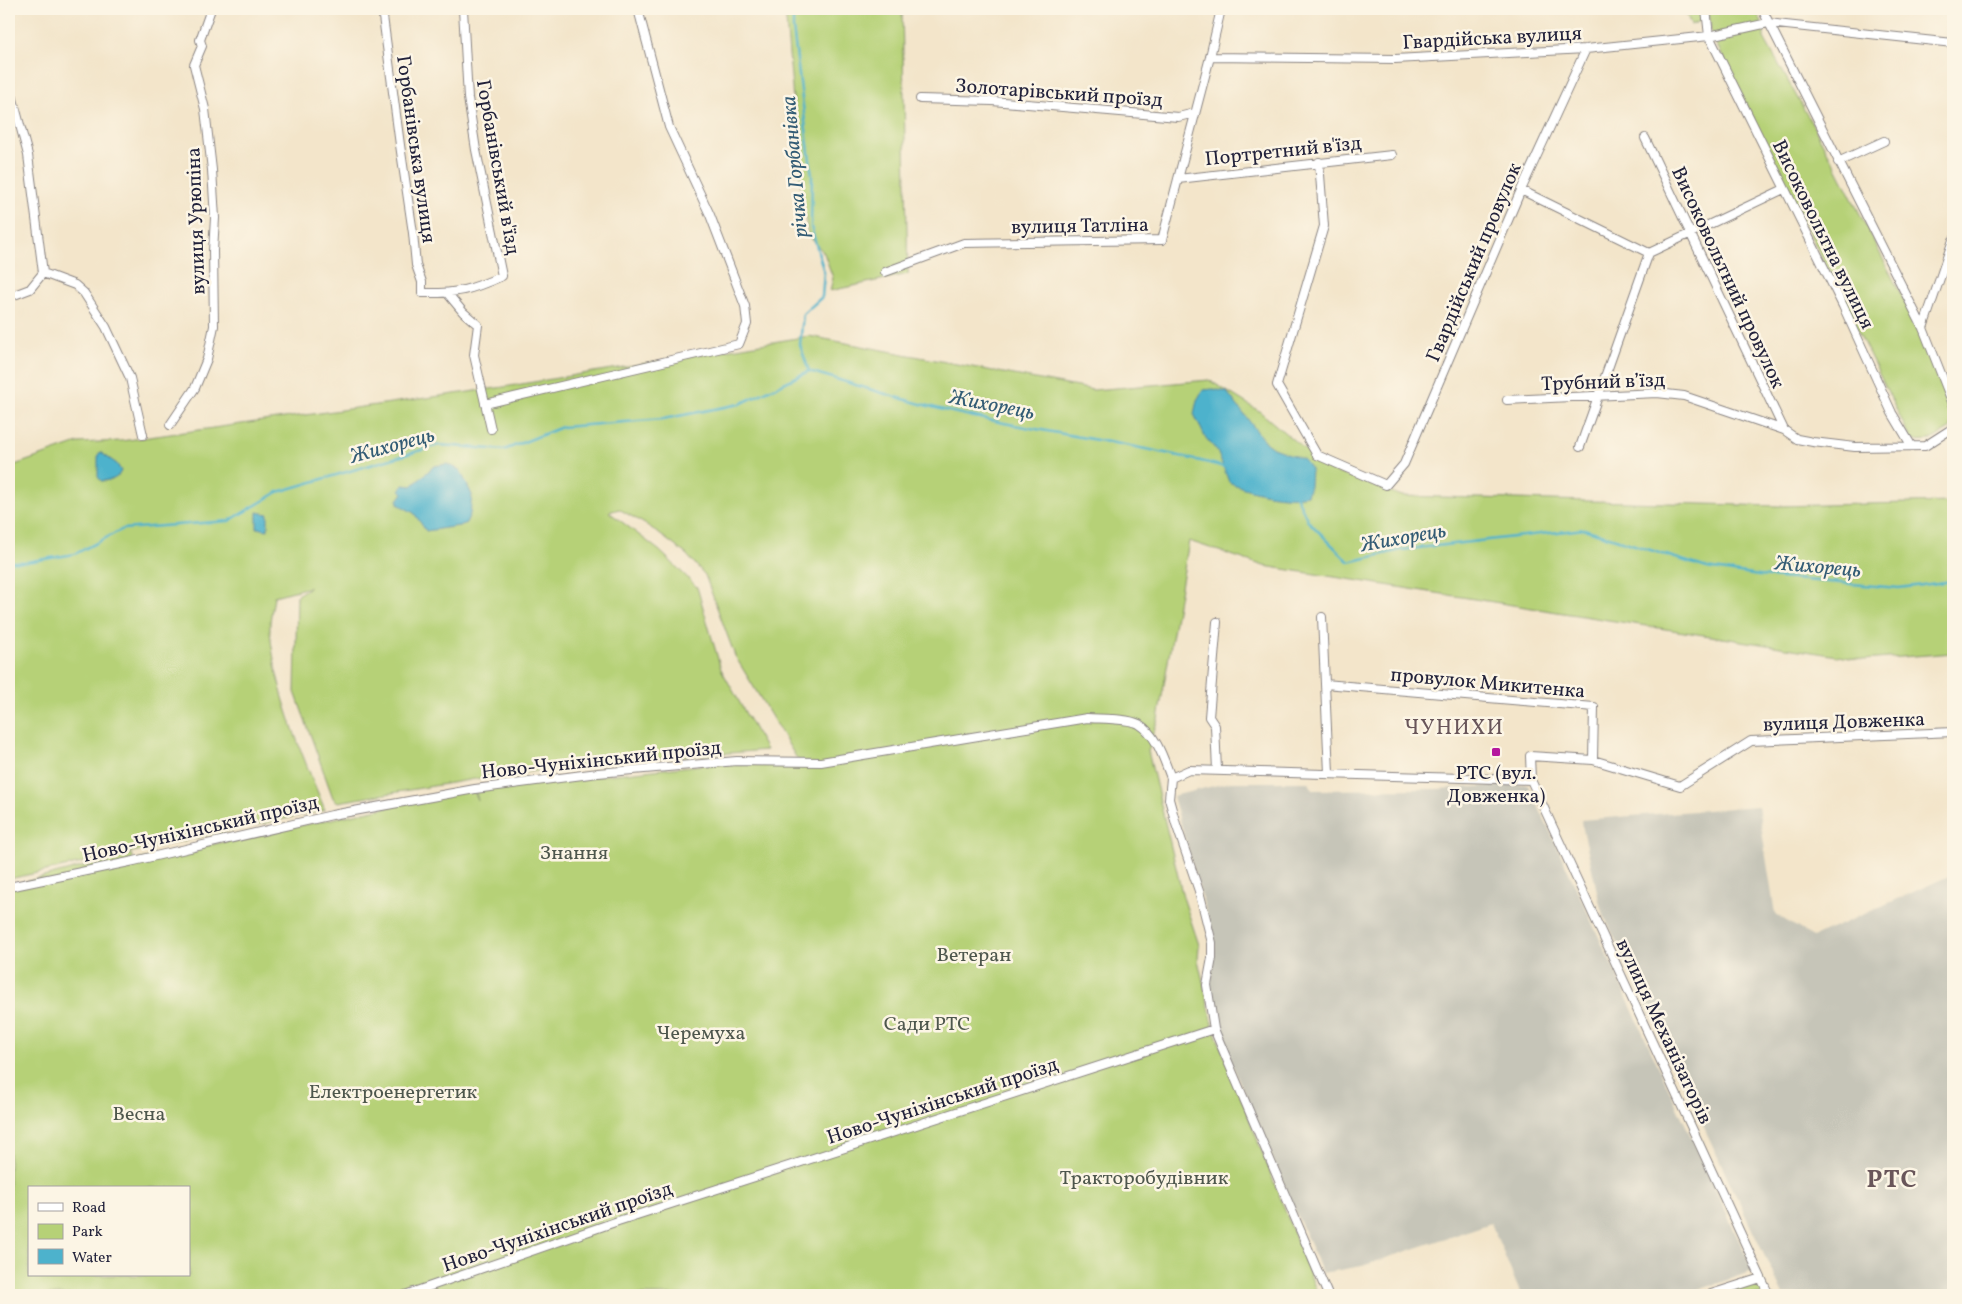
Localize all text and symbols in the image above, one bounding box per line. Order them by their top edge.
street label: Гвардійська вулиця [1402,20,1583,58]
street label: Горбанівська вулиця [388,53,442,245]
street label: Золотарівський проїзд [954,73,1164,115]
street label: Горбанівський в'їзд [468,77,526,257]
water label: річка Горбанівка [775,95,816,239]
street label: Портретний в'їзд [1203,130,1363,174]
street label: Високовольтна вулиця [1764,135,1880,334]
street label: вулиця Урюпіна [180,147,214,295]
street label: Гвардійський провулок [1420,158,1530,367]
street label: Високовольтний провулок [1663,162,1791,394]
street label: вулиця Татліна [1011,212,1149,242]
street label: Трубний в’їзд [1541,367,1666,399]
water label: Жихорець [946,383,1037,428]
water label: Жихорець [346,421,438,472]
water label: Жихорець [1357,517,1449,560]
water label: Жихорець [1773,549,1863,586]
street label: провулок Микитенка [1389,662,1586,706]
street label: вулиця Довженка [1763,706,1926,740]
district label: ЧУНИХИ [1404,713,1504,744]
street label: Ново-Чуніхінський проїзд [480,734,723,788]
marker: РТС (вул. Довженка) [1490,746,1502,758]
place label: РТС (вул. Довженка) [1447,760,1545,811]
street label: Ново-Чуніхінський проїзд [80,789,321,871]
park label: Знання [540,840,608,868]
street label: вулиця Механізаторів [1608,934,1719,1129]
park label: Ветеран [937,942,1011,970]
park label: Сади РТС [884,1011,970,1039]
park label: Черемуха [657,1020,745,1048]
street label: Ново-Чуніхінський проїзд [823,1051,1062,1153]
park label: Електроенергетик [309,1079,478,1107]
park label: Весна [112,1101,166,1129]
district label: РТС [1866,1163,1918,1198]
park label: Тракторобудівник [1060,1165,1229,1193]
street label: Ново-Чуніхінський проїзд [439,1175,676,1280]
legend [28,1186,190,1276]
text: Road [72,1198,106,1219]
text: Park [72,1222,103,1243]
text: Water [72,1248,112,1269]

